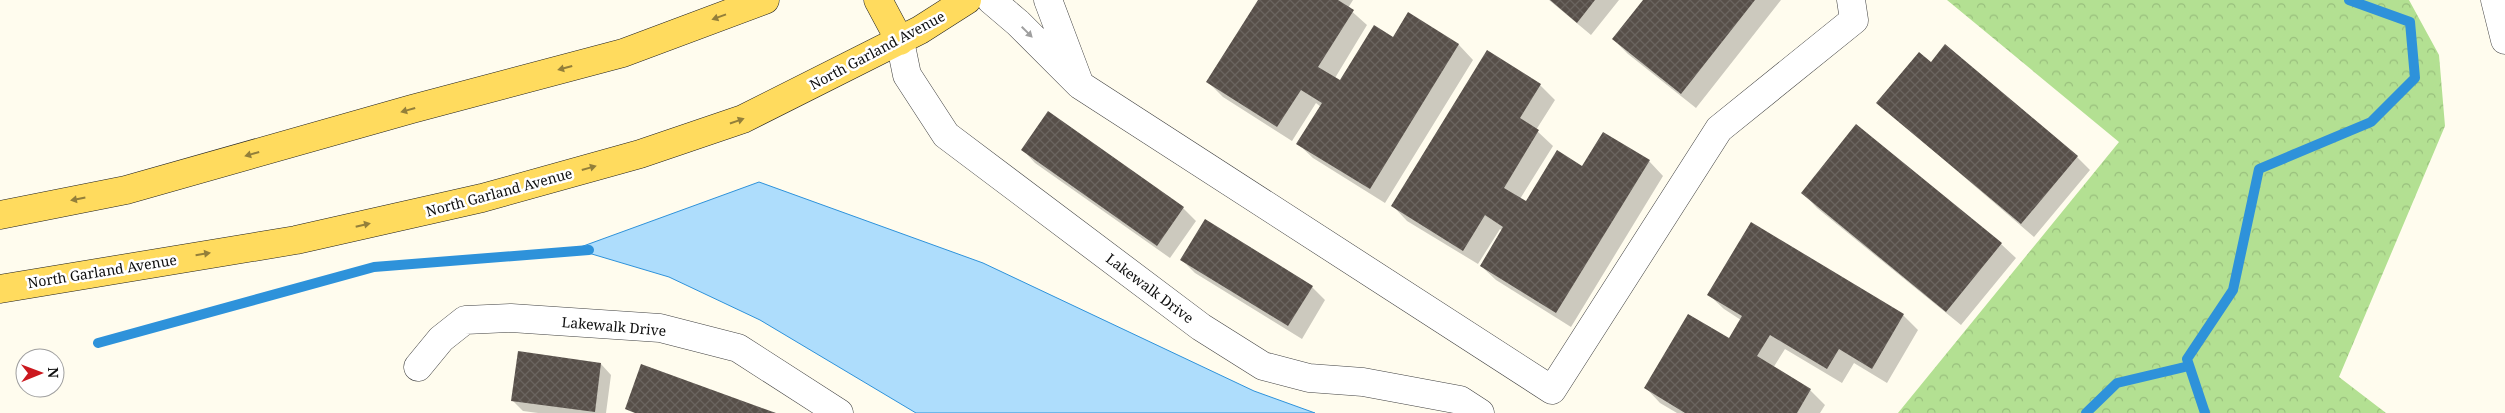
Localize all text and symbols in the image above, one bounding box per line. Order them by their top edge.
street label: North Garland Avenue [806,6,948,94]
one-way arrow [711,13,726,21]
one-way arrow [1021,26,1033,38]
one-way arrow [557,64,572,72]
one-way arrow [400,107,415,115]
one-way arrow [730,117,745,125]
one-way arrow [244,151,259,159]
street label: North Garland Avenue [424,163,574,221]
one-way arrow [581,164,596,172]
one-way arrow [70,196,86,204]
one-way arrow [356,221,371,229]
street label: Lakewalk Drive [1102,249,1198,327]
street label: North Garland Avenue [26,250,178,292]
one-way arrow [196,250,212,258]
street label: Lakewalk Drive [561,312,667,340]
north arrow [15,348,65,398]
text: N [44,367,63,378]

